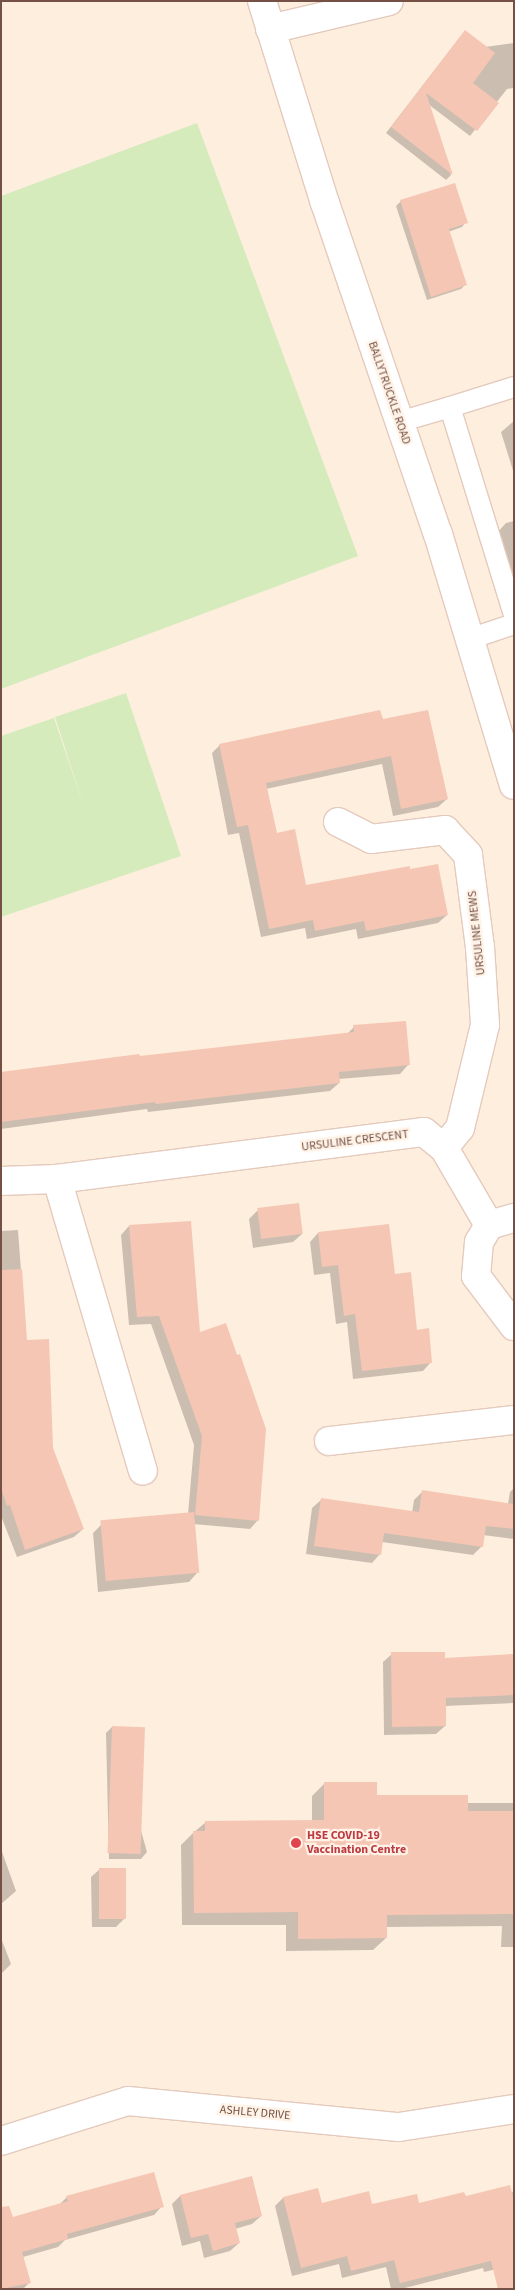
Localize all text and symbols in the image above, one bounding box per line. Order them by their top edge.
street label: BALLYTRUCKLE ROAD [365,340,413,446]
street label: URSULINE MEWS [465,890,489,976]
street label: URSULINE CRESCENT [301,1127,409,1155]
place label: HSE COVID-19 Vaccination Centre [307,1829,406,1857]
marker: HSE COVID-19 Vaccination Centre [289,1836,303,1850]
street label: ASHLEY DRIVE [219,2103,291,2123]

